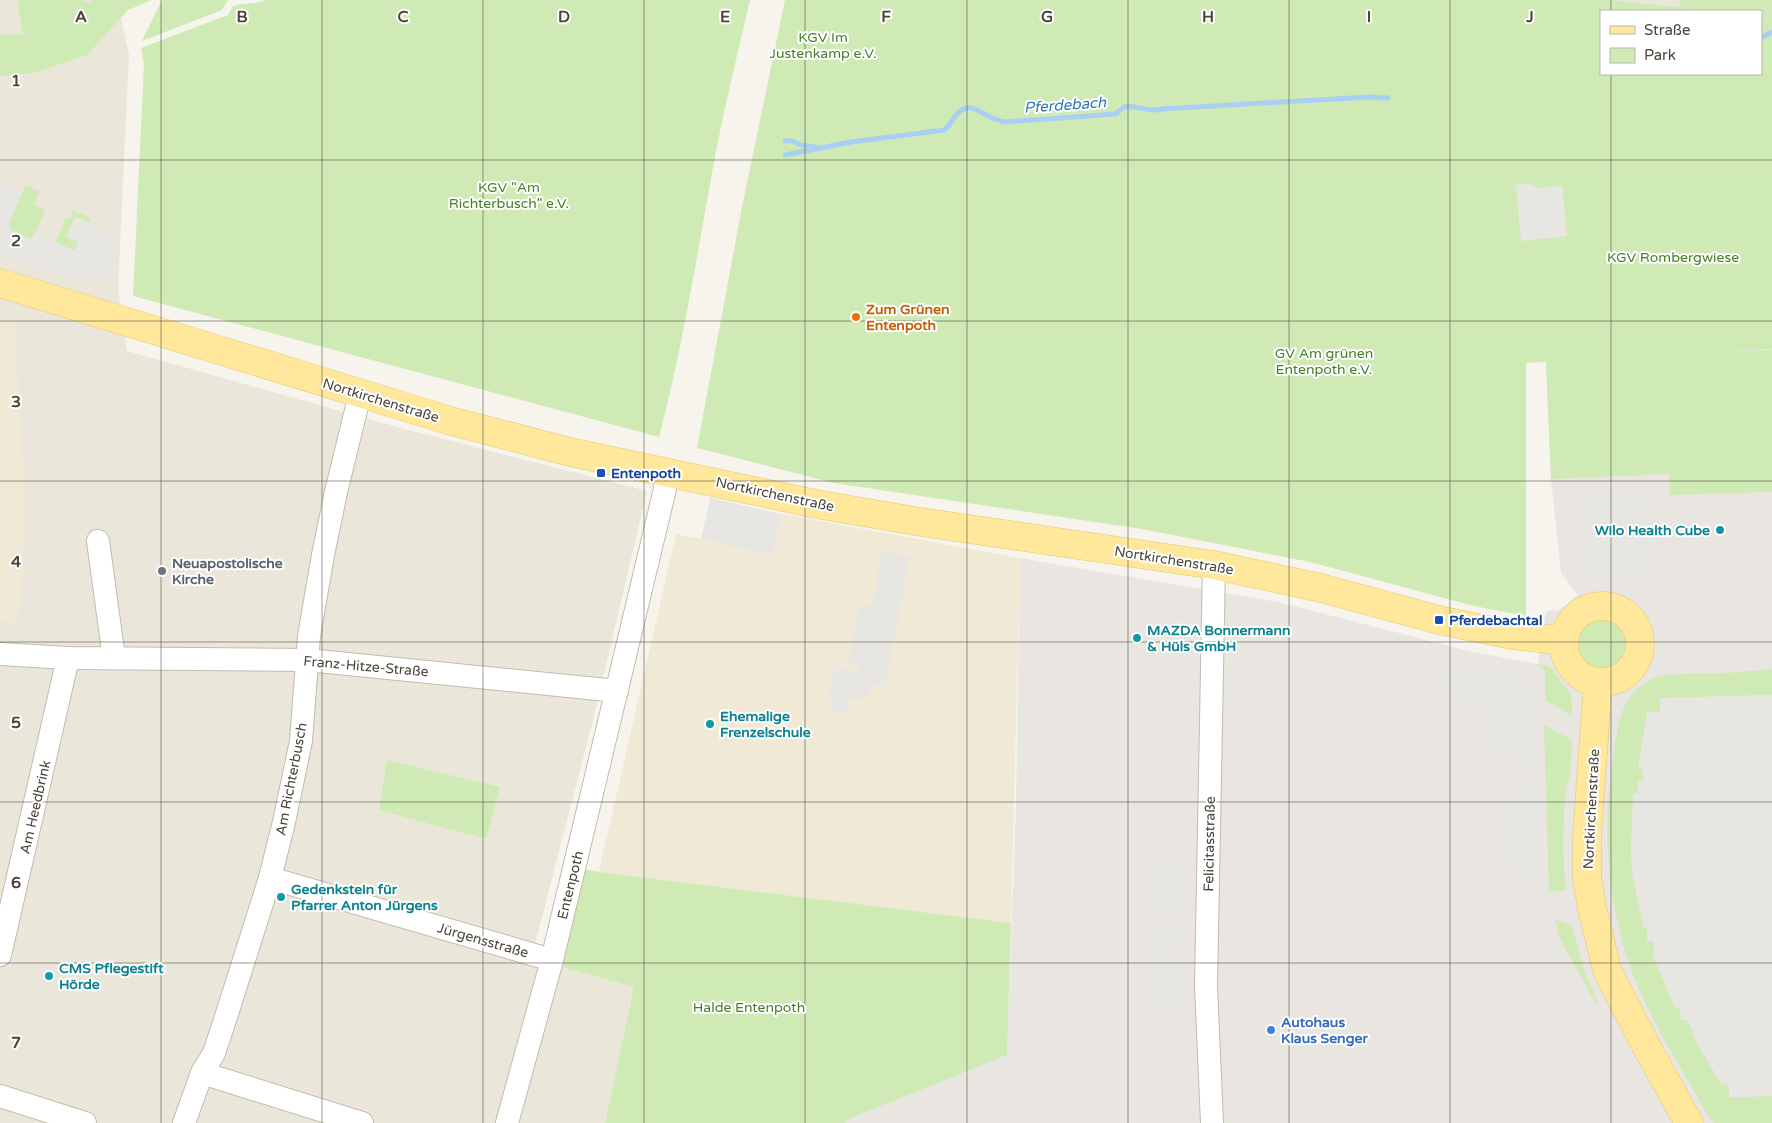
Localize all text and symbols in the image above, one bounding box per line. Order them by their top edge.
text: A [75,7,87,27]
text: B [236,7,248,27]
text: C [397,7,409,27]
text: D [558,7,570,27]
text: E [720,7,730,27]
text: F [881,7,891,27]
text: G [1041,7,1053,27]
text: H [1202,7,1214,27]
text: I [1367,7,1371,27]
text: J [1525,7,1534,27]
legend [1600,10,1762,75]
text: Straße [1644,21,1690,39]
park label: KGV Im Justenkamp e.V. [769,29,877,62]
text: Park [1644,46,1676,64]
text: 1 [11,71,21,91]
water label: Pferdebach [1023,93,1108,117]
park label: KGV "Am Richterbusch" e.V. [449,179,569,212]
text: 2 [11,231,21,251]
park label: KGV Rombergwiese [1607,249,1739,266]
place label: Zum Grünen Entenpoth [866,301,949,334]
marker: Zum Grünen Entenpoth [850,311,862,323]
park label: GV Am grünen Entenpoth e.V. [1275,345,1373,378]
street label: Nortkirchenstraße [321,375,441,426]
text: 3 [11,392,21,412]
place label: Entenpoth [611,465,681,482]
marker: Entenpoth [595,467,607,479]
street label: Nortkirchenstraße [714,474,836,515]
place label: Wilo Health Cube [1595,522,1710,539]
marker: Wilo Health Cube [1714,524,1726,536]
street label: Nortkirchenstraße [1113,543,1235,578]
text: 4 [11,552,21,572]
place label: Neuapostolische Kirche [172,555,283,588]
marker: Neuapostolische Kirche [156,565,168,577]
place label: Pferdebachtal [1449,612,1542,629]
marker: Pferdebachtal [1433,614,1445,626]
place label: MAZDA Bonnermann & Hüls GmbH [1147,622,1291,655]
marker: MAZDA Bonnermann & Hüls GmbH [1131,632,1143,644]
street label: Franz-Hitze-Straße [303,653,429,680]
place label: Ehemalige Frenzelschule [720,708,811,741]
text: 5 [11,713,21,733]
marker: Ehemalige Frenzelschule [704,718,716,730]
street label: Am Richterbusch [272,721,311,837]
street label: Nortkirchenstraße [1580,748,1603,870]
street label: Am Heedbrink [16,758,55,856]
street label: Felicitasstraße [1200,796,1219,892]
street label: Entenpoth [554,849,587,921]
text: 6 [11,873,21,893]
place label: Gedenkstein für Pfarrer Anton Jürgens [291,881,438,914]
marker: Gedenkstein für Pfarrer Anton Jürgens [275,891,287,903]
street label: Jürgensstraße [435,919,530,962]
place label: CMS Pflegestift Hörde [59,960,164,993]
marker: CMS Pflegestift Hörde [43,970,55,982]
park label: Halde Entenpoth [693,999,805,1016]
place label: Autohaus Klaus Senger [1281,1014,1368,1047]
marker: Autohaus Klaus Senger [1265,1024,1277,1036]
text: 7 [11,1033,21,1053]

